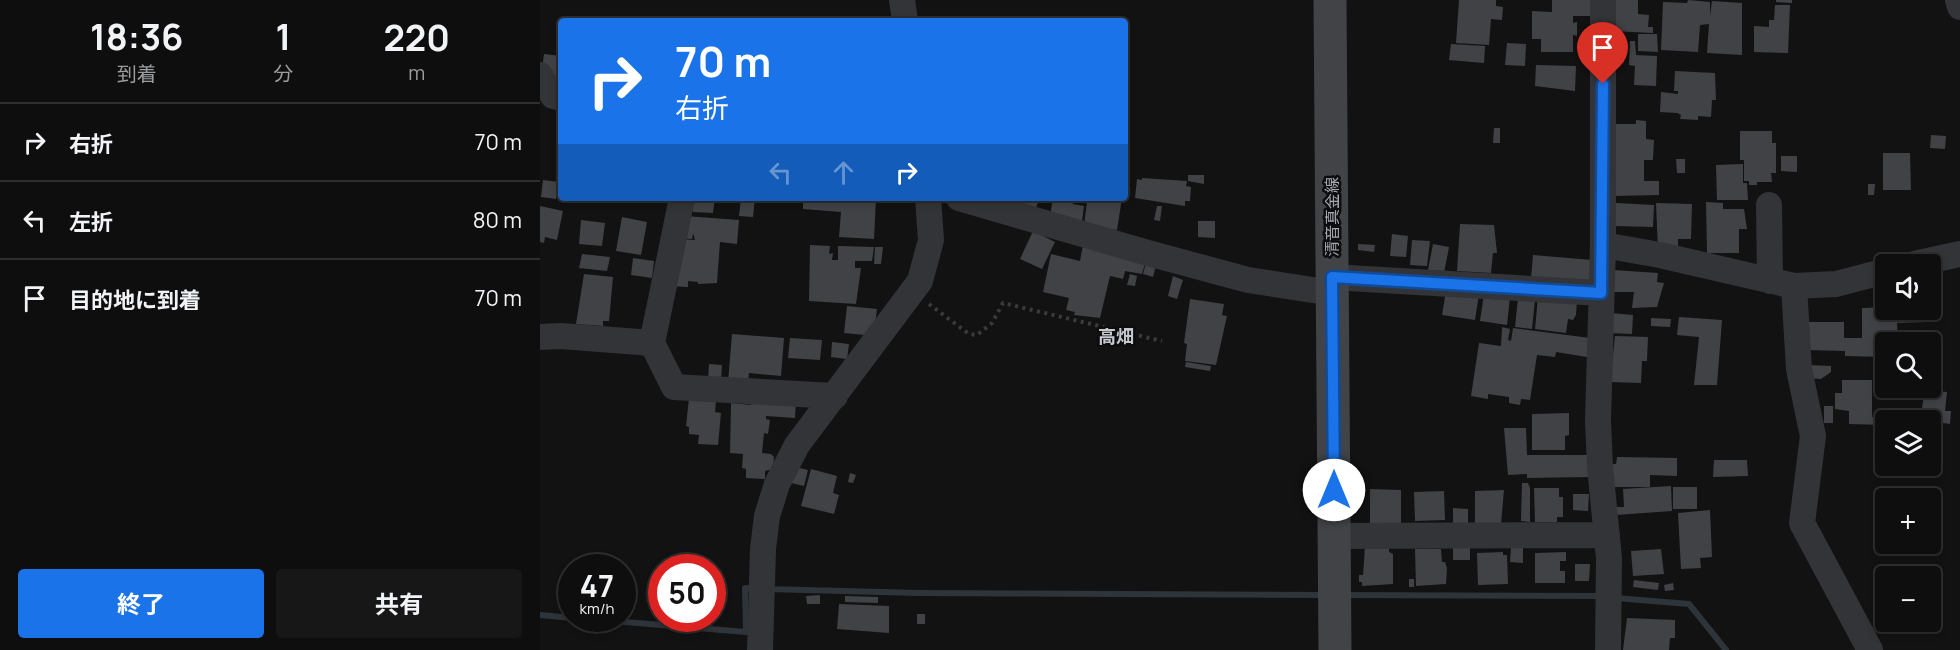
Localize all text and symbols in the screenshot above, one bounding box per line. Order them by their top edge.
text: 18:36 [90,12,183,61]
text: 1 [276,12,291,61]
text: 220 [383,13,450,62]
pin [1577,22,1628,84]
icon: arrive [1586,31,1619,64]
text: 70 m [675,32,771,90]
icon: right [576,42,654,120]
text: m [408,59,425,86]
text: 到着 [117,60,157,87]
text: 分 [273,60,293,87]
text: 右折 [675,89,729,126]
icon: right [18,126,51,159]
text: 70 m [474,127,522,157]
text: 右折 [69,129,113,159]
icon: left [764,156,797,189]
icon: ahead [827,156,860,189]
icon: right [890,156,923,189]
street label: 清音真金線 [1321,177,1343,257]
icon: left [18,204,51,237]
text: 80 m [473,205,522,235]
text: 左折 [69,207,113,237]
map controls [1875,254,1941,632]
button: sound [1875,254,1941,320]
icon: arrive [18,282,51,315]
text: 70 m [474,283,522,313]
text: 目的地に到着 [69,285,201,315]
district label: 高畑 [1098,324,1134,348]
button: search [1875,332,1941,398]
button: layers [1875,410,1941,476]
position arrow [1302,458,1366,522]
button: + [1875,488,1941,554]
speed limit sign: 50 [648,554,726,632]
text: 47 [580,565,614,606]
button: − [1875,566,1941,632]
button: 終了 [18,569,264,638]
button: 共有 [276,569,522,638]
text: km/h [580,598,614,619]

